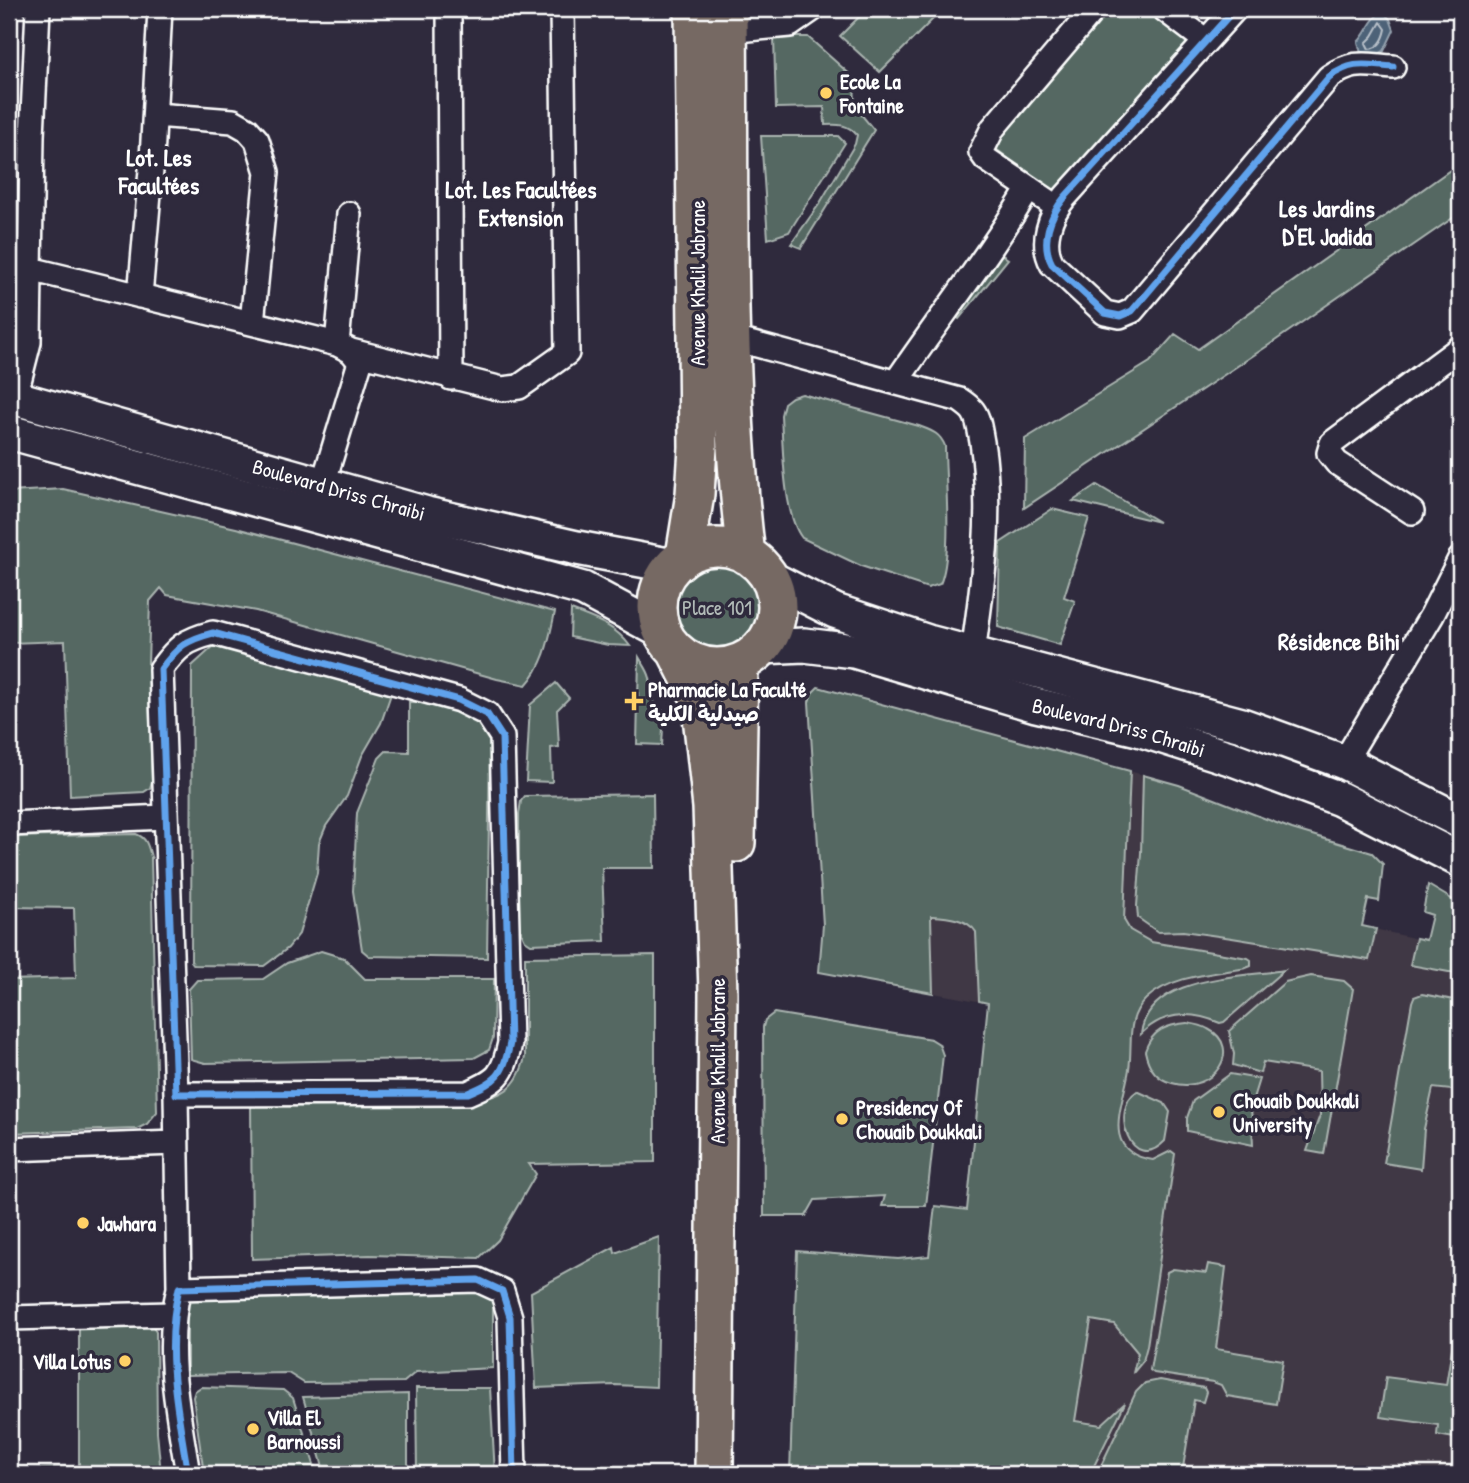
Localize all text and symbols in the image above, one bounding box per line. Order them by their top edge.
place label: Ecole La Fontaine [839,67,904,120]
marker: Ecole La Fontaine [818,85,834,101]
district label: Lot. Les Facultées [118,141,199,201]
district label: Lot. Les Facultées Extension [445,173,597,233]
district label: Les Jardins D'El Jadida [1279,192,1375,252]
street label: Avenue Khalil Jabrane [683,200,712,366]
street label: Boulevard Driss Chraibi [250,451,429,527]
park label: Place 101 [682,593,752,622]
district label: Résidence Bihi [1278,625,1400,657]
place label: Pharmacie La Faculté صيدلية الكلية [648,675,807,728]
street label: Boulevard Driss Chraibi [1030,690,1209,764]
marker: Pharmacie La Faculté صيدلية الكلية [626,693,642,709]
street label: Avenue Khalil Jabrane [703,978,732,1144]
place label: Chouaib Doukkali University [1233,1086,1359,1140]
place label: Presidency Of Chouaib Doukkali [856,1093,982,1146]
marker: Chouaib Doukkali University [1211,1104,1227,1120]
marker: Presidency Of Chouaib Doukkali [834,1111,850,1127]
place label: Jawhara [97,1209,157,1238]
marker: Jawhara [75,1215,91,1231]
place label: Villa Lotus [32,1347,111,1376]
marker: Villa Lotus [117,1353,133,1369]
place label: Villa El Barnoussi [267,1403,341,1456]
marker: Villa El Barnoussi [245,1421,261,1437]

